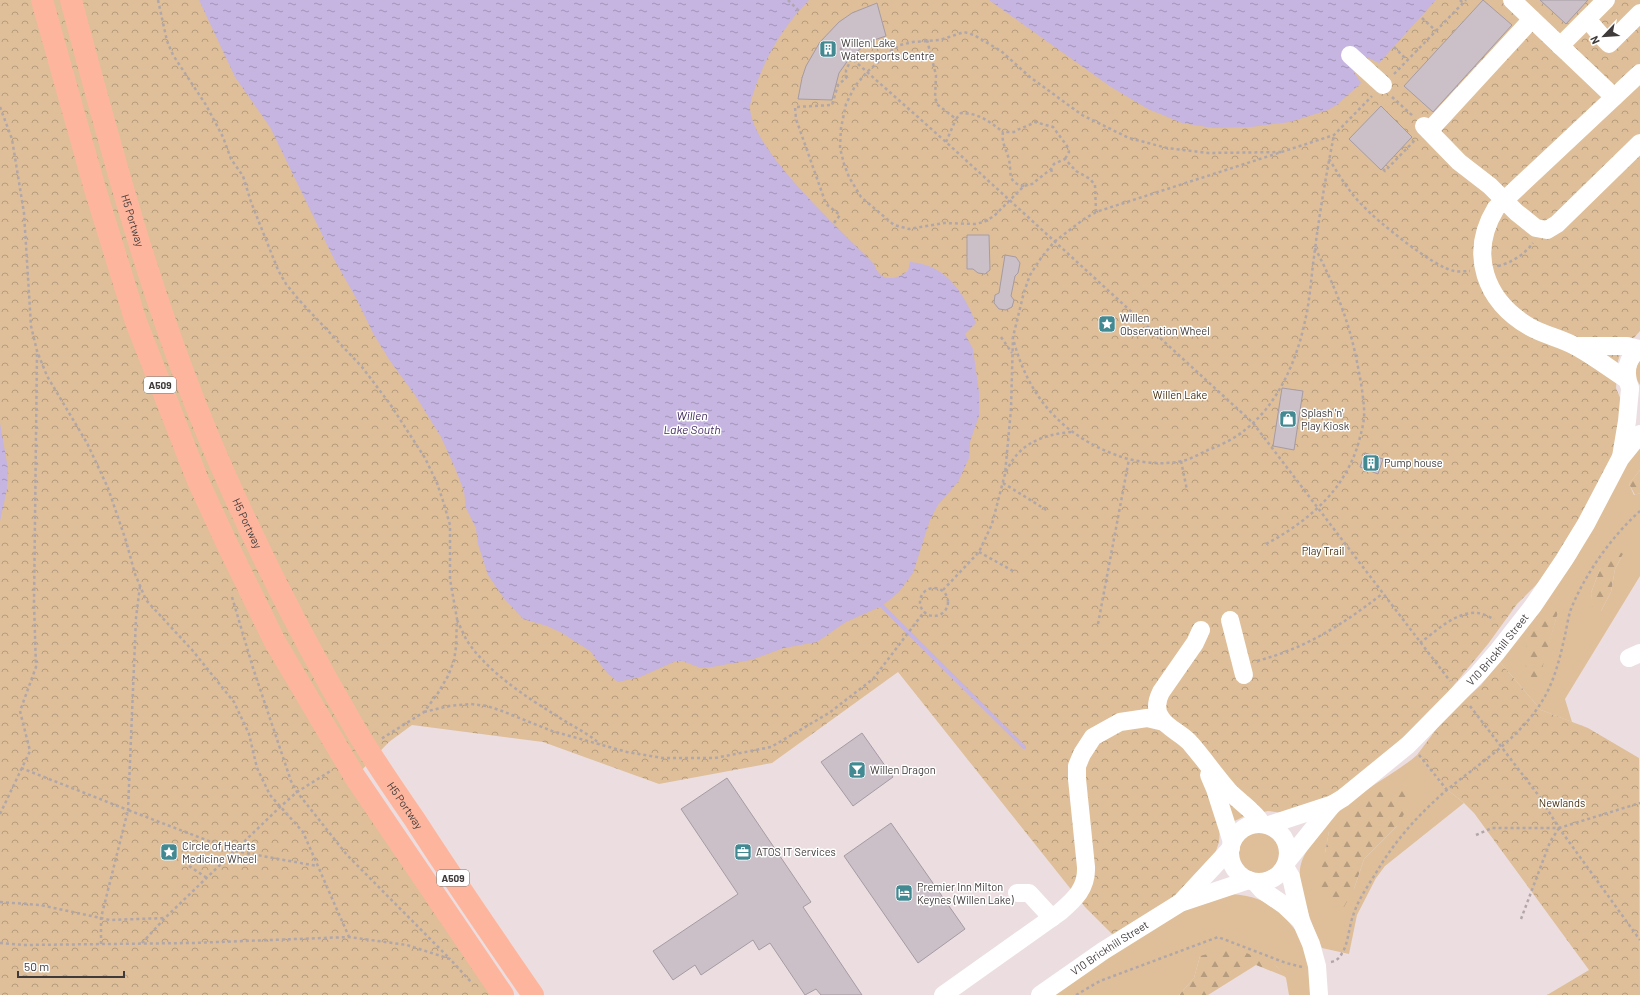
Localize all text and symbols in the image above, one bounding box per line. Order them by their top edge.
north arrow [1584,16,1624,56]
text: N [1587,34,1602,47]
place label: Willen Lake Watersports Centre [841,36,935,62]
building icon: Willen Lake Watersports Centre [818,39,838,59]
street label: H5 Portway [119,193,147,248]
place label: Willen Observation Wheel [1120,311,1210,337]
place icon: Willen Observation Wheel [1097,314,1117,334]
road number: A509 [144,377,176,393]
park label: Willen Lake [1153,388,1207,401]
place label: Splash 'n' Play Kiosk [1301,406,1350,432]
water label: Willen Lake South [663,408,721,436]
shop icon: Splash 'n' Play Kiosk [1278,409,1298,429]
building icon: Pump house [1361,453,1381,473]
place label: Pump house [1384,456,1443,469]
street label: H5 Portway [230,496,265,550]
park label: Play Trail [1302,544,1344,557]
street label: V10 Brickhill Street [1464,610,1531,688]
bar icon: Willen Dragon [847,760,867,780]
place label: Willen Dragon [870,763,936,776]
street label: H5 Portway [385,779,426,831]
park label: Newlands [1539,796,1585,809]
place label: Circle of Hearts Medicine Wheel [182,839,257,865]
place icon: Circle of Hearts Medicine Wheel [159,842,179,862]
office icon: ATOS IT Services [733,842,753,862]
place label: ATOS IT Services [756,845,836,858]
road number: A509 [437,870,469,886]
place label: Premier Inn Milton Keynes (Willen Lake) [917,880,1014,906]
hotel icon: Premier Inn Milton Keynes (Willen Lake) [894,883,914,903]
street label: V10 Brickhill Street [1068,918,1150,978]
scale bar [18,953,124,979]
text: 50 m [24,959,49,973]

